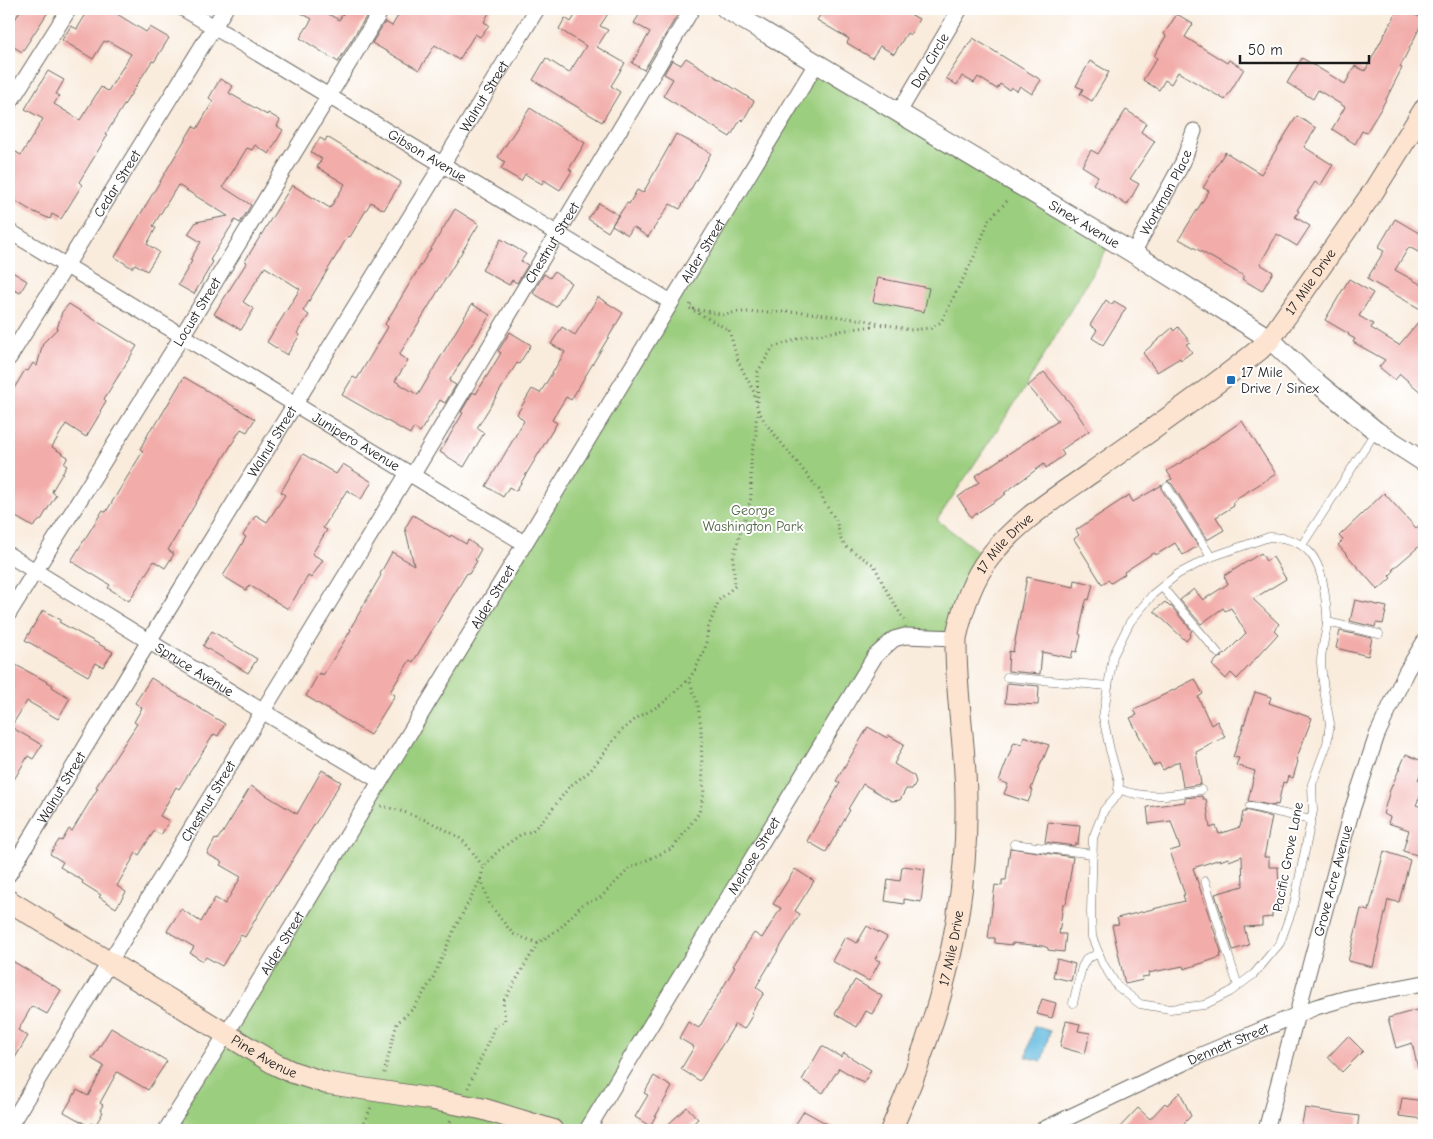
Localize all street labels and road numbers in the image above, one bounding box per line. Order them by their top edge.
street label: Day Circle [907,30,952,91]
street label: Walnut Street [456,57,512,135]
street label: Gibson Avenue [385,125,470,186]
street label: Cedar Street [90,146,145,220]
street label: Workman Place [1136,147,1195,238]
street label: Sinex Avenue [1046,196,1123,252]
street label: Chestnut Street [521,198,583,286]
street label: Alder Street [677,215,729,286]
street label: 17 Mile Drive [1281,245,1339,318]
street label: Locust Street [169,273,225,349]
street label: Walnut Street [243,402,301,480]
street label: Junipero Avenue [309,408,403,474]
street label: 17 Mile Drive [972,509,1036,577]
street label: Alder Street [467,561,518,632]
street label: Spruce Avenue [152,639,237,700]
street label: Walnut Street [33,748,89,826]
street label: Chestnut Street [177,757,240,845]
street label: Pacific Grove Lane [1269,801,1307,913]
street label: Melrose Street [724,813,784,897]
street label: Grove Acre Avenue [1310,823,1356,938]
street label: Alder Street [256,907,308,978]
street label: 17 Mile Drive [935,909,967,988]
street label: Dennett Street [1185,1019,1272,1068]
street label: Pine Avenue [228,1031,299,1082]

